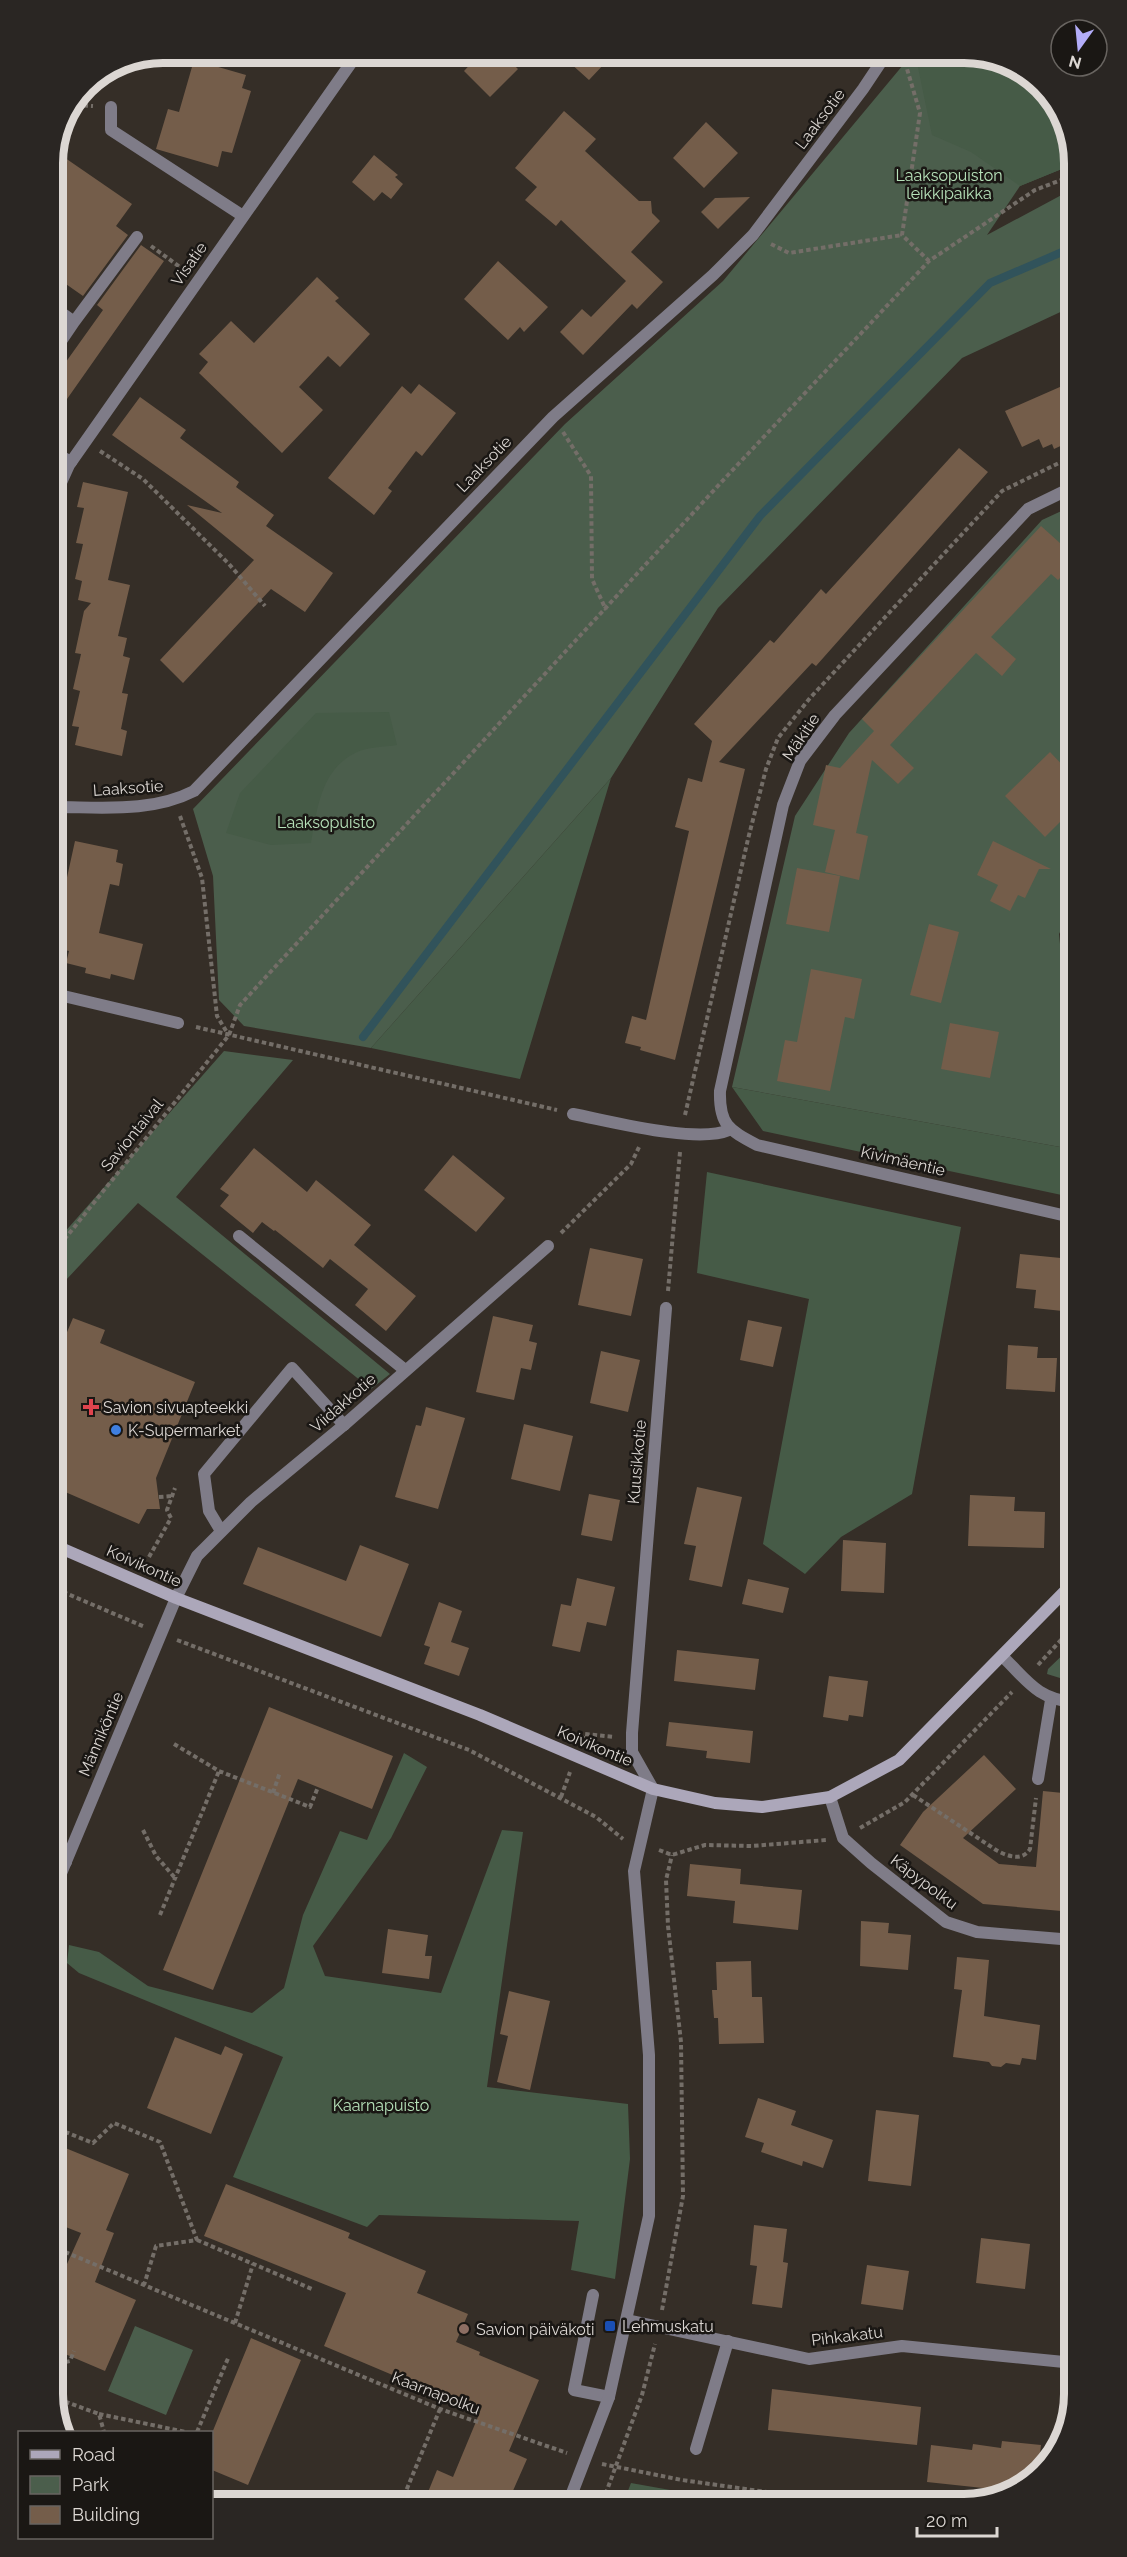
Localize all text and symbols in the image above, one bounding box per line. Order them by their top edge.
north arrow [1049,18,1109,78]
text: N [1067,51,1084,73]
street label: Laaksotie [791,85,849,153]
park label: Laaksopuiston leikkipaikka [895,166,1003,203]
street label: Visatie [167,238,211,290]
street label: Laaksotie [453,432,515,496]
street label: Mäkitie [778,710,824,764]
street label: Laaksotie [92,776,164,800]
park label: Laaksopuisto [277,813,375,832]
street label: Saviontaival [97,1094,167,1175]
street label: Kivimäentie [859,1142,947,1180]
street label: Viidakkotie [306,1369,380,1437]
place label: Savion sivuapteekki [103,1398,248,1417]
marker: Savion sivuapteekki [84,1400,98,1414]
street label: Kuusikkotie [624,1419,650,1505]
place label: K-Supermarket [128,1421,241,1440]
marker: K-Supermarket [109,1423,123,1437]
street label: Koivikontie [104,1541,184,1591]
street label: Männiköntie [75,1689,127,1779]
street label: Koivikontie [555,1722,635,1770]
street label: Käpypolku [887,1851,961,1913]
park label: Kaarnapuisto [333,2096,429,2115]
place label: Lehmuskatu [622,2317,714,2336]
marker: Lehmuskatu [603,2319,617,2333]
place label: Savion päiväkoti [476,2320,595,2339]
marker: Savion päiväkoti [457,2322,471,2336]
street label: Pihkakatu [810,2322,884,2350]
street label: Kaarnapolku [389,2367,483,2419]
legend [18,2431,213,2539]
text: Road [72,2444,115,2465]
text: Park [72,2474,109,2495]
scale bar [917,2500,996,2538]
text: Building [72,2504,140,2525]
text: 20 m [926,2510,968,2531]

